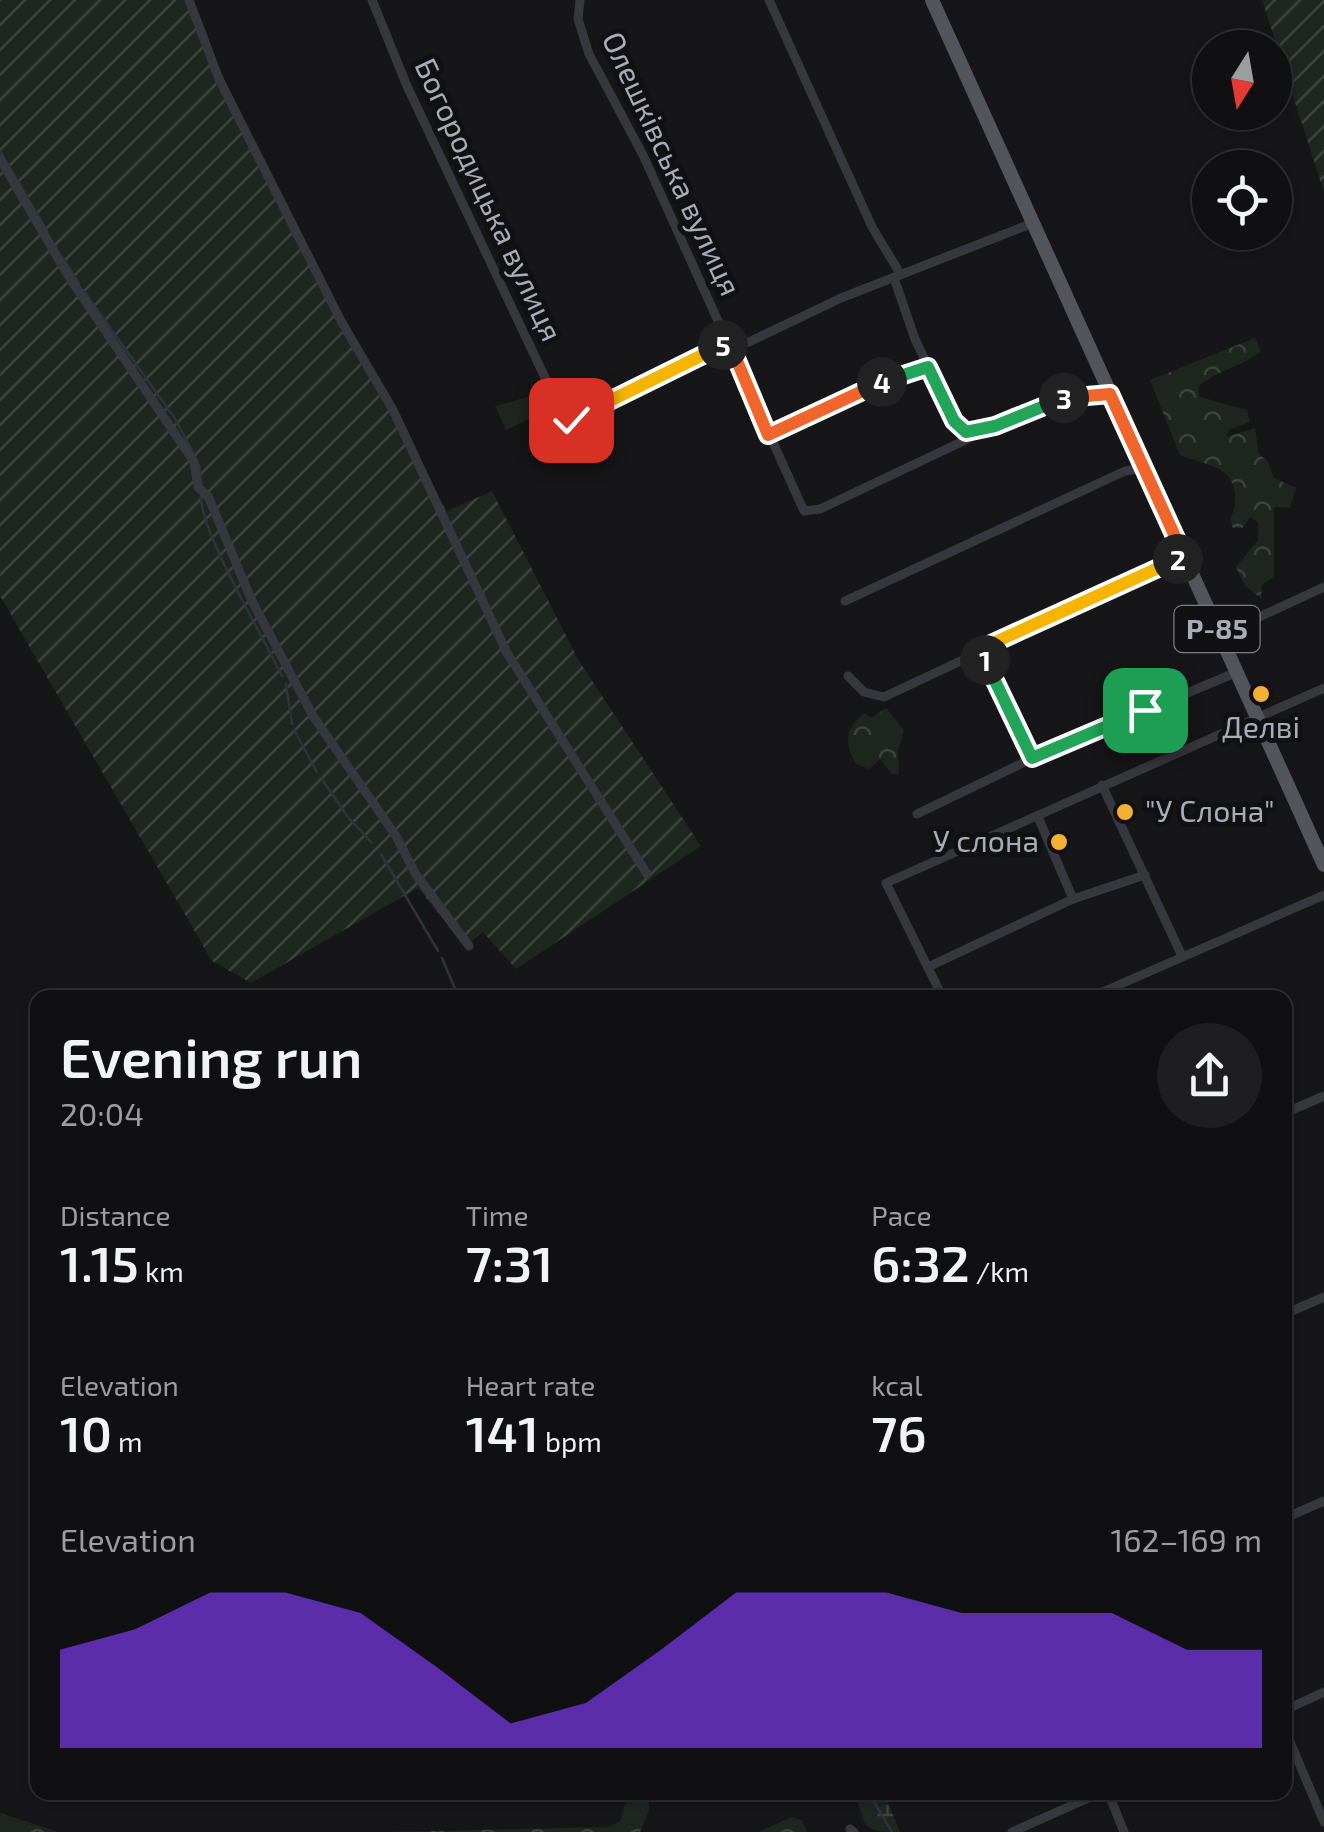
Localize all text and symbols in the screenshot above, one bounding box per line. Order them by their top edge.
street label: Олешківська вулиця [595,26,750,301]
north arrow [1192,30,1292,130]
map controls [1192,30,1292,250]
street label: Богородицька вулиця [408,52,571,347]
button: locate [1192,150,1292,250]
pin: 5 [698,320,748,370]
text: 5 [715,328,731,362]
pin: 4 [857,357,907,407]
text: 4 [873,365,891,399]
pin: 3 [1039,373,1089,423]
pin [529,378,614,463]
text: 3 [1056,381,1072,415]
icon: check [544,393,599,448]
pin: 2 [1153,534,1203,584]
text: 2 [1170,542,1186,576]
road number: Р-85 [1174,606,1260,652]
pin: 1 [960,635,1010,685]
text: 1 [979,643,991,677]
pin [1103,668,1188,753]
icon: arrive [1118,683,1173,738]
marker: Делві [1250,683,1272,705]
place label: Делві [1222,708,1300,744]
place label: "У Слона" [1145,792,1275,828]
marker: "У Слона" [1114,801,1136,823]
place label: У слона [933,822,1039,858]
marker: У слона [1048,831,1070,853]
text: Evening run [60,1023,362,1089]
button: share [1157,1023,1262,1128]
text: 20:04 [60,1094,144,1132]
text: Distance [60,1198,171,1232]
text: Time [466,1198,528,1232]
text: Pace [871,1198,932,1232]
text: 1.15 [60,1232,139,1292]
text: 7:31 [466,1232,553,1292]
text: 6:32 [871,1232,970,1292]
text: km [139,1254,184,1288]
text: /km [970,1254,1029,1288]
text: Elevation [60,1368,179,1402]
text: Heart rate [466,1368,595,1402]
text: kcal [871,1368,923,1402]
text: 10 [60,1402,112,1462]
text: 141 [466,1402,539,1462]
text: 76 [871,1402,926,1462]
text: m [112,1424,143,1458]
text: bpm [539,1424,602,1458]
text: Elevation [60,1520,196,1558]
text: 162–169 m [1111,1520,1262,1558]

